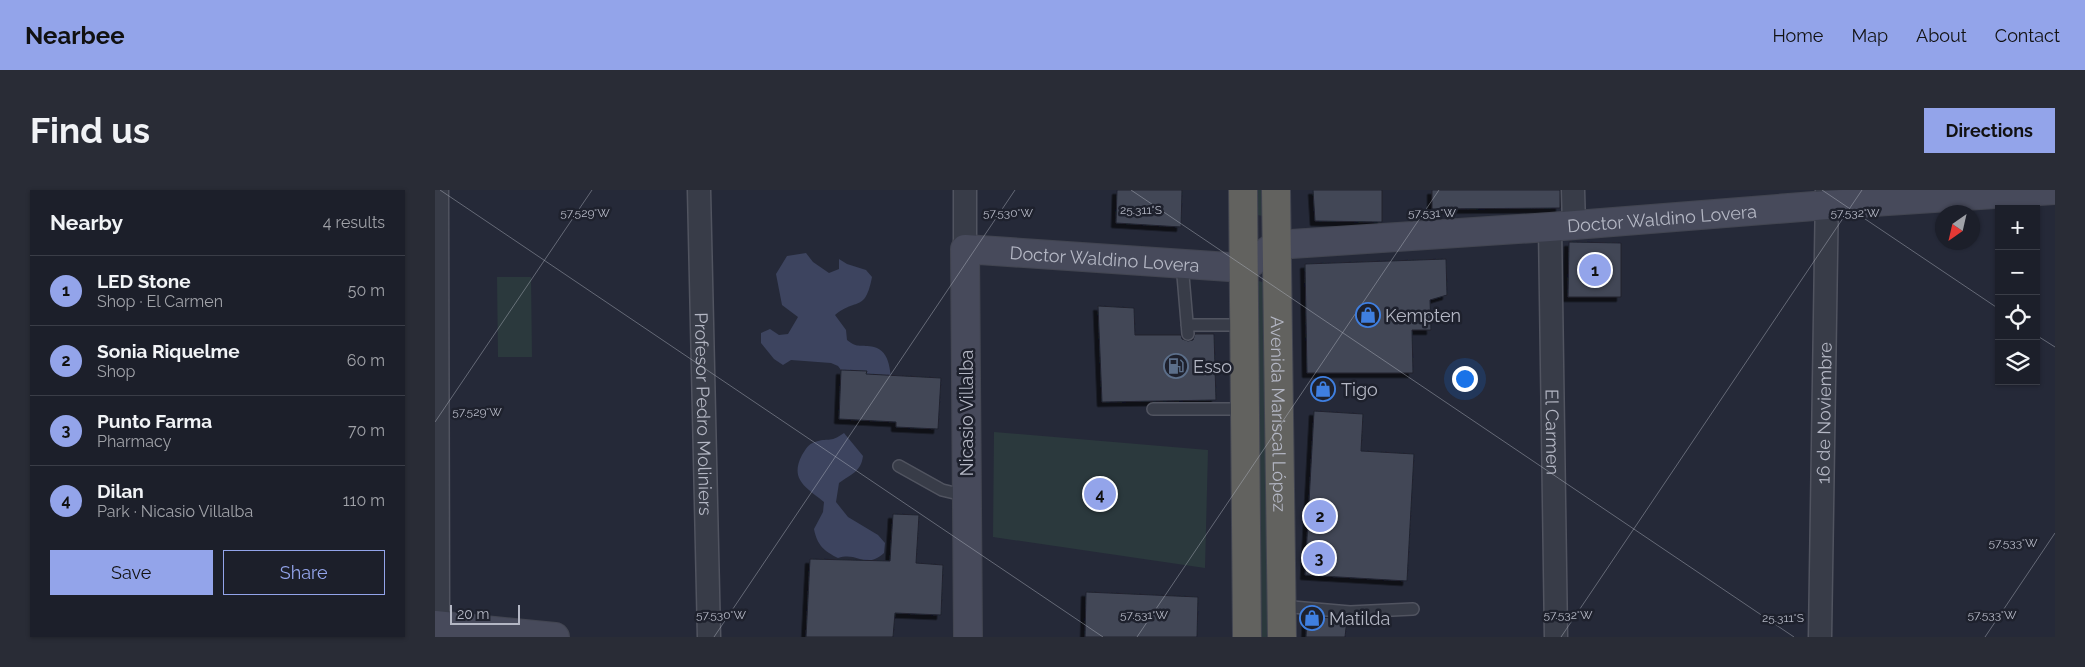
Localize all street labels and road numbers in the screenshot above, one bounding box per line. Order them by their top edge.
street label: Doctor Waldino Lovera [1566,200,1758,236]
street label: Doctor Waldino Lovera [1009,242,1200,275]
street label: Profesor Pedro Moliniers [691,312,717,516]
street label: Avenida Mariscal López [1267,316,1291,512]
street label: 16 de Noviembre [1812,341,1835,484]
street label: Nicasio Villalba [956,350,977,476]
street label: El Carmen [1542,389,1564,475]

